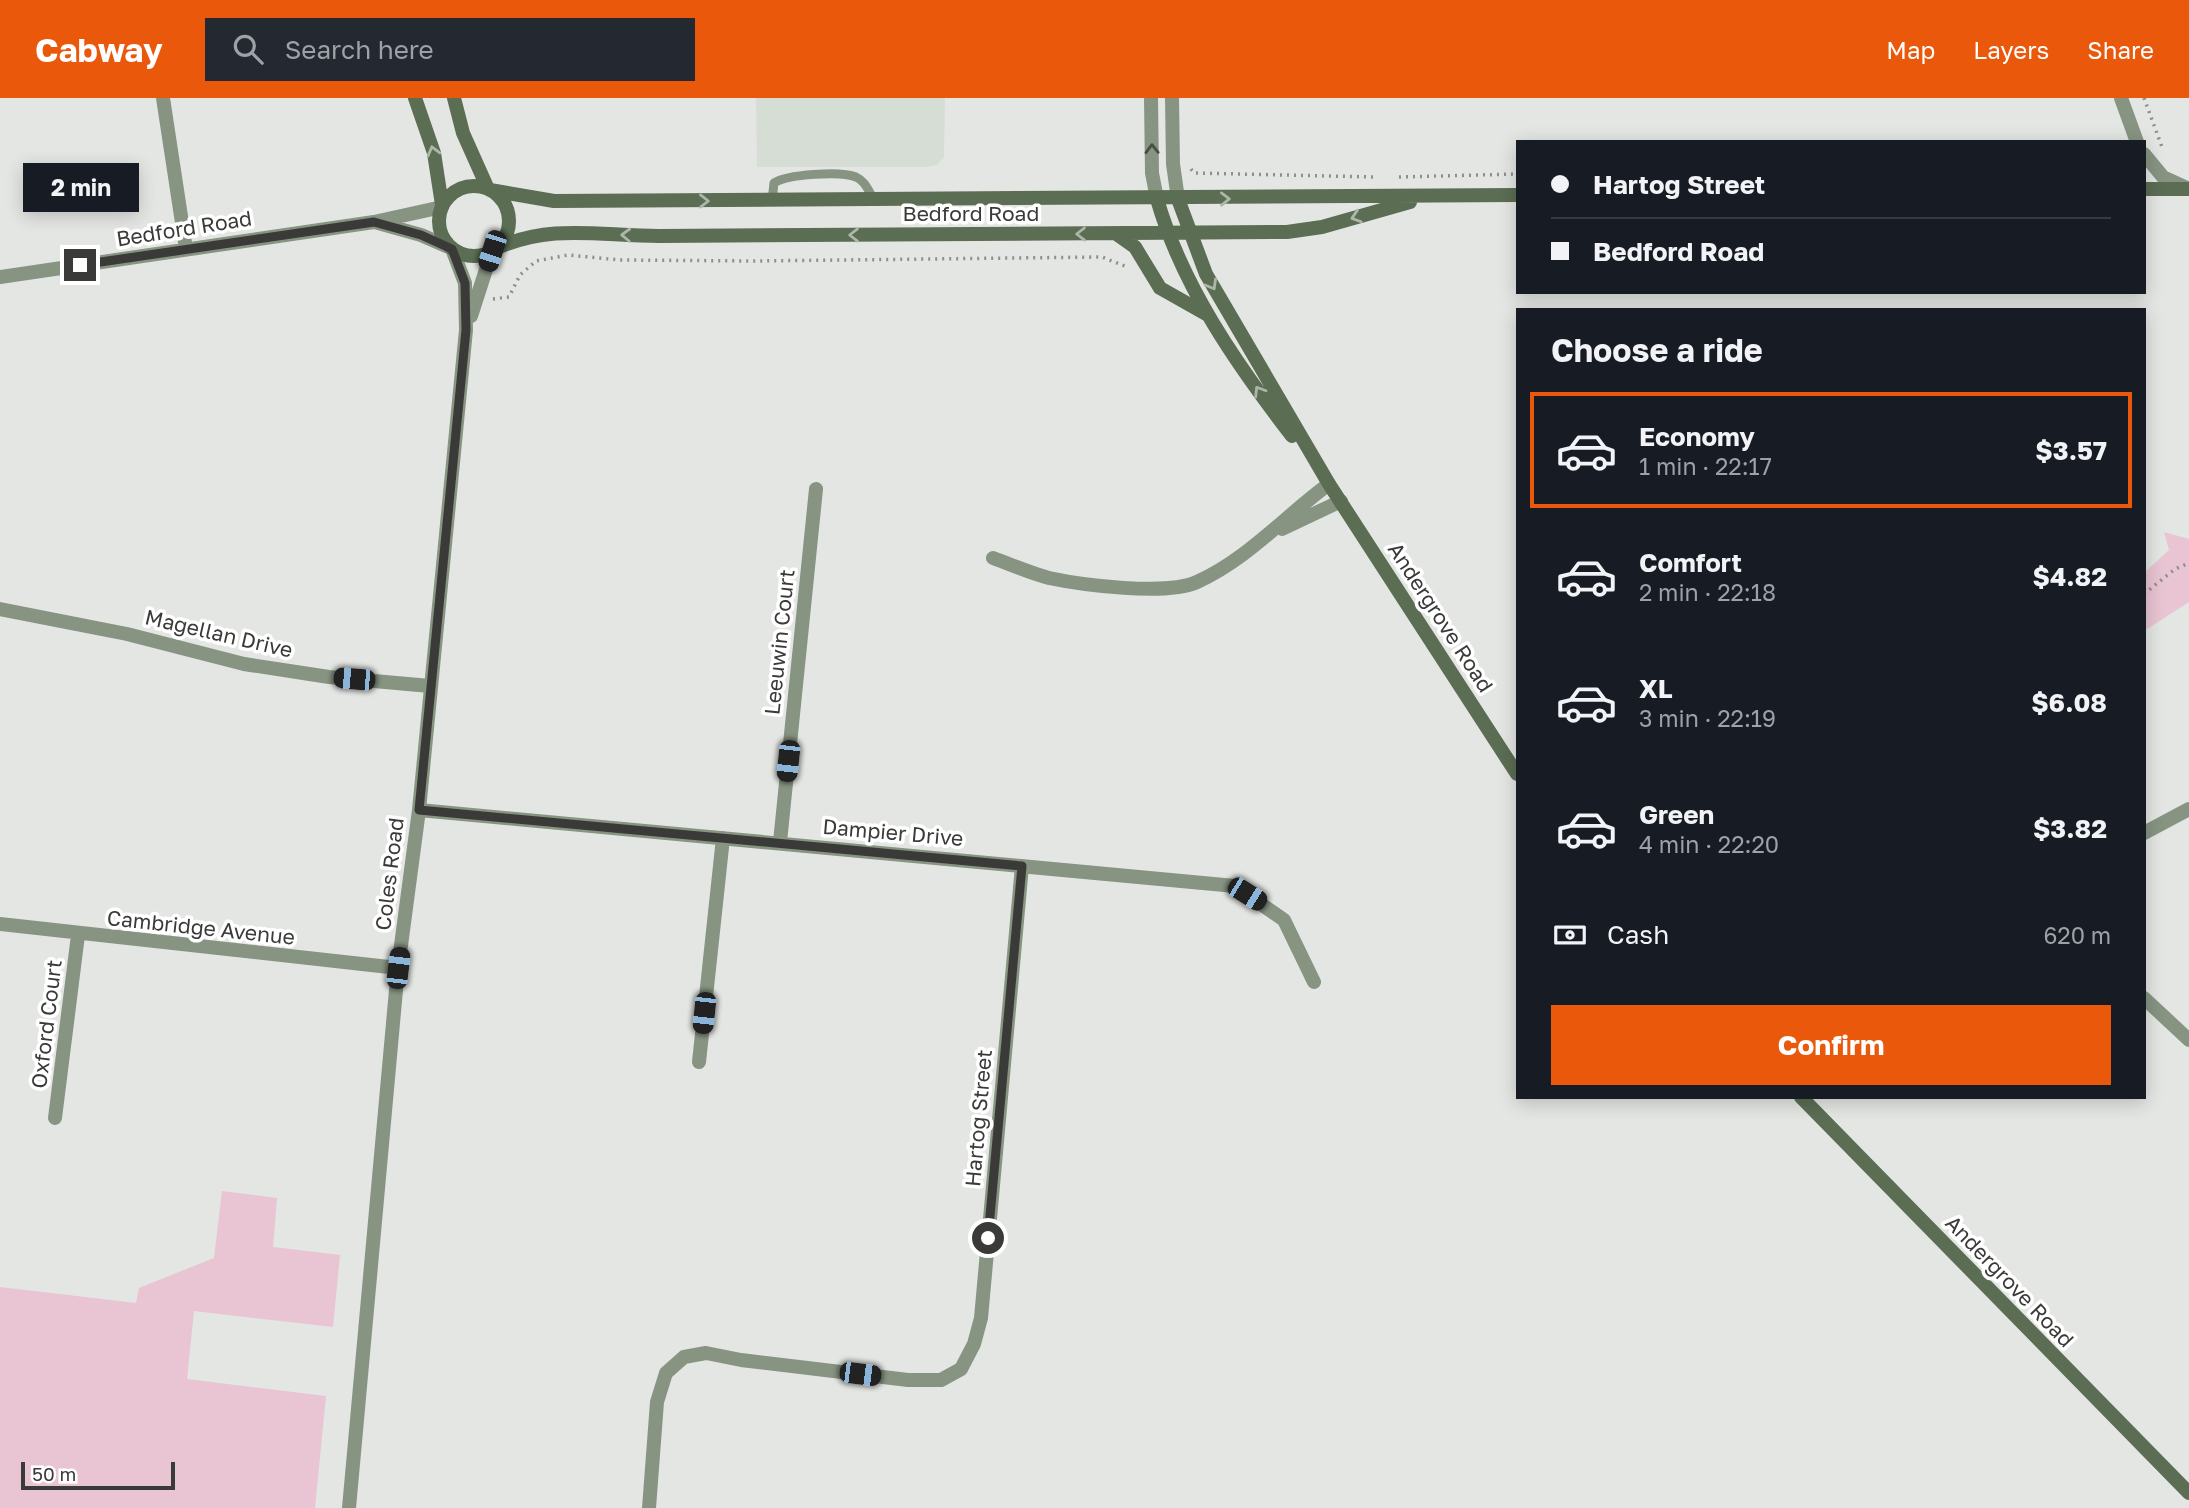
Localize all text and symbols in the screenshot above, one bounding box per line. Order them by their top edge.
search box [205,18,695,81]
text: Cabway [35,30,163,69]
icon: search [229,30,267,68]
text: Search here [285,34,434,65]
text: Map [1886,35,1935,64]
text: Layers [1973,35,2049,64]
text: Share [2087,35,2154,64]
one-way arrow [1144,143,1160,153]
one-way arrow [427,145,441,157]
callout: 2 min [22,164,138,212]
text: Hartog Street [1593,169,1765,200]
text: 2 min [51,173,111,201]
one-way arrow [1221,191,1231,207]
one-way arrow [699,193,710,209]
street label: Bedford Road [903,200,1039,226]
street label: Bedford Road [114,204,254,252]
one-way arrow [1350,209,1362,223]
one-way arrow [1075,226,1086,242]
one-way arrow [848,227,858,243]
car [476,228,509,274]
one-way arrow [620,228,631,243]
text: Bedford Road [1593,236,1764,267]
route end [64,249,96,281]
one-way arrow [1204,278,1217,290]
text: Choose a ride [1551,331,1763,369]
one-way arrow [1254,385,1267,398]
icon: car [1555,419,1618,482]
text: Economy [1639,421,1755,452]
text: $3.57 [2035,435,2107,466]
text: 1 min · 22:17 [1639,452,1772,480]
street label: Andergrove Road [1383,537,1499,697]
icon: car [1555,545,1618,608]
text: Comfort [1639,547,1742,578]
text: $4.82 [2033,561,2107,592]
street label: Leeuwin Court [758,568,800,716]
text: 2 min · 22:18 [1639,578,1776,606]
street label: Magellan Drive [143,603,295,663]
car [333,667,376,691]
icon: car [1555,671,1618,734]
text: XL [1639,673,1673,704]
text: $6.08 [2031,687,2107,718]
text: 3 min · 22:19 [1639,704,1776,732]
car [776,739,801,783]
icon: car [1555,797,1618,860]
text: Green [1639,799,1714,830]
street label: Dampier Drive [821,813,965,851]
text: $3.82 [2033,813,2107,844]
street label: Coles Road [369,816,409,932]
text: 4 min · 22:20 [1639,830,1779,858]
car [1224,874,1271,914]
street label: Cambridge Avenue [106,904,296,950]
icon: cash [1551,916,1589,954]
text: Cash [1607,919,1669,950]
text: 620 m [2043,921,2111,949]
car [386,946,411,990]
street label: Oxford Court [25,958,67,1090]
car [692,991,717,1035]
button: Confirm [1551,1005,2111,1085]
street label: Hartog Street [959,1048,997,1188]
street label: Andergrove Road [1940,1210,2080,1352]
route start [972,1222,1004,1254]
car [838,1361,883,1387]
scale bar [21,1459,175,1491]
text: 50 m [32,1462,76,1485]

